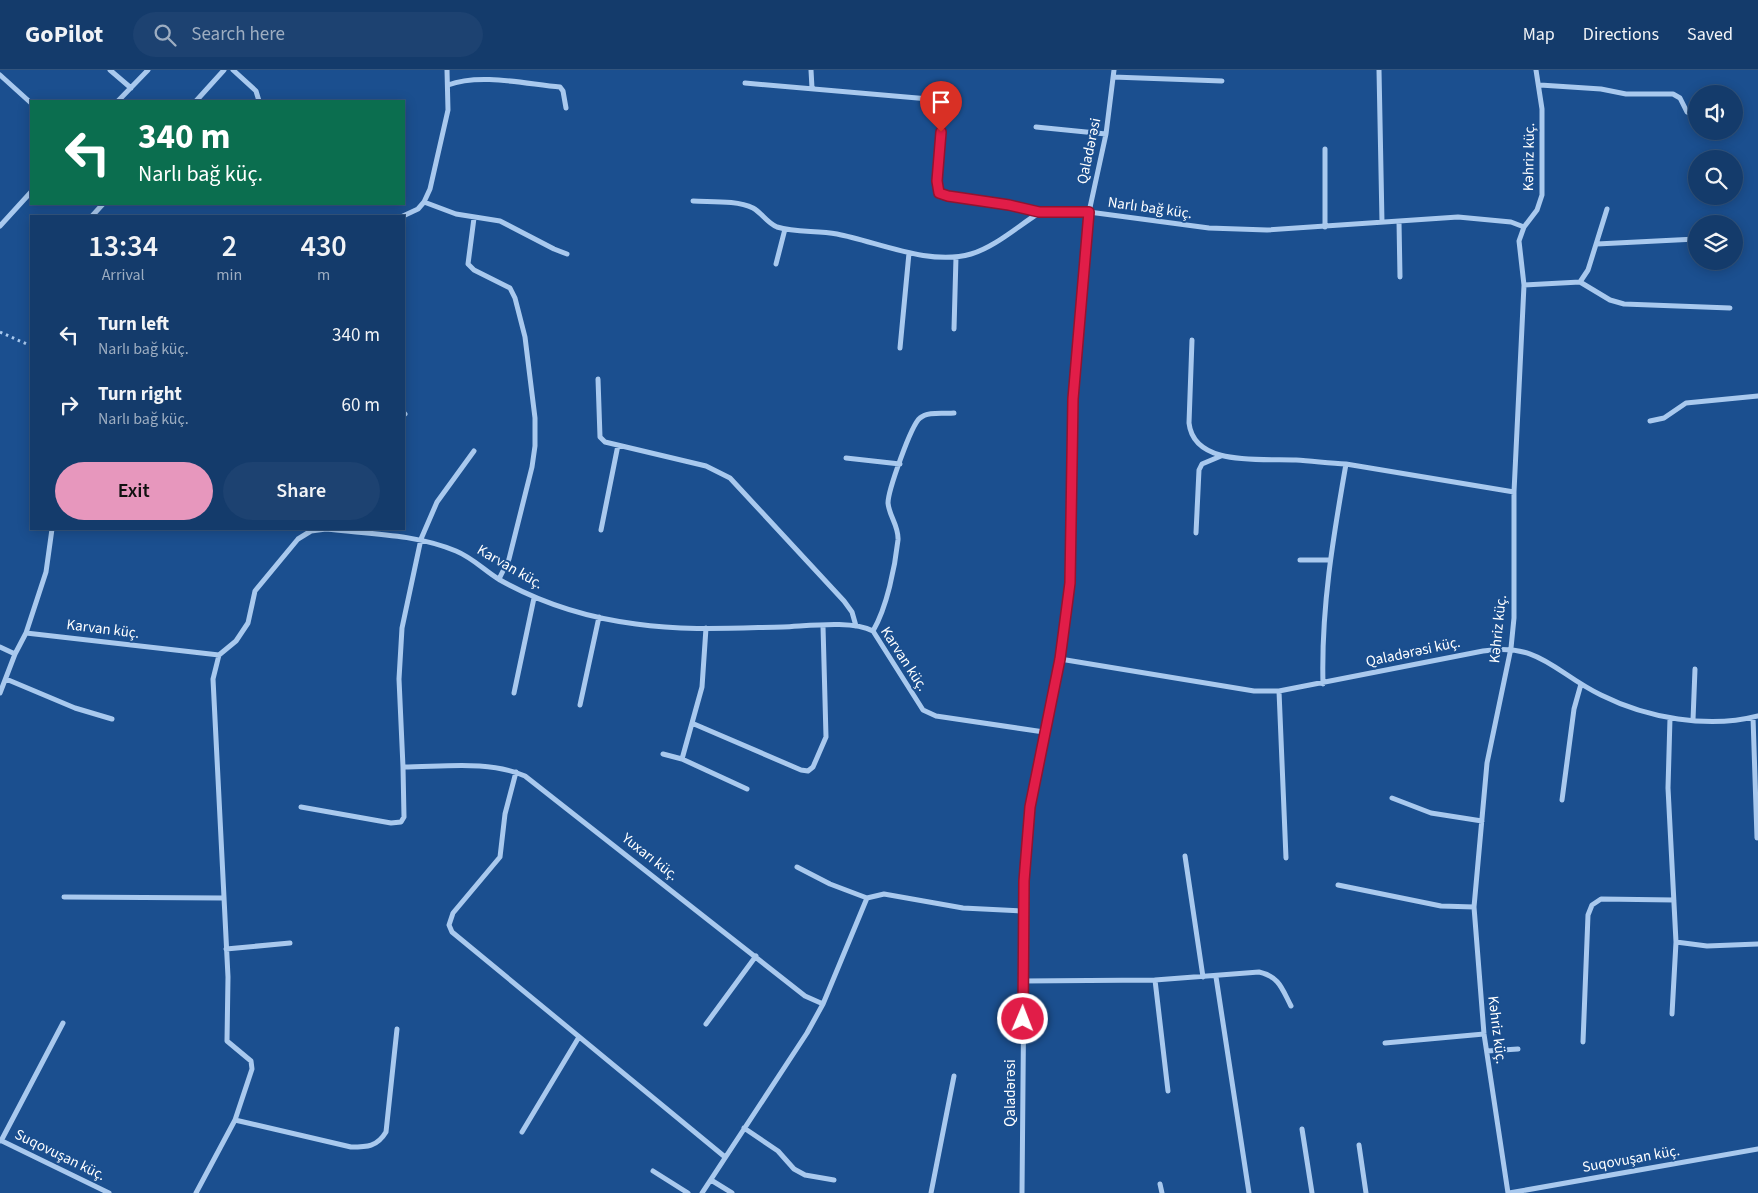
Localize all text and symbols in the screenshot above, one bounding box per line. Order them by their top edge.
search box [133,12,483,57]
text: GoPilot [25,17,103,52]
icon: search [151,21,179,49]
text: Search here [191,21,285,48]
text: Map [1523,22,1555,47]
text: Directions [1583,22,1659,47]
text: Saved [1687,22,1733,47]
pin [920,81,962,132]
map controls [1688,85,1743,270]
button: sound [1688,85,1743,140]
icon: arrive [927,88,955,116]
text: 340 m [138,112,230,162]
street label: Qaladərəsi [1072,116,1106,186]
icon: left [55,120,120,185]
street label: Kəhriz küç. [1518,123,1540,191]
button: search [1688,150,1743,205]
text: Narlı bağ küç. [138,158,263,190]
street label: Narlı bağ küç. [1106,192,1194,224]
button: layers [1688,215,1743,270]
text: 13:34 [88,225,158,268]
text: 2 [222,225,237,268]
text: 430 [301,225,347,268]
text: Arrival [102,264,145,286]
text: min [216,264,242,286]
text: m [317,264,330,286]
text: Turn left [98,311,169,338]
icon: left [55,321,83,349]
text: 340 m [332,322,380,349]
text: Narlı bağ küç. [98,338,189,360]
text: Turn right [98,381,182,408]
icon: right [55,391,83,419]
text: 60 m [342,392,380,419]
text: Narlı bağ küç. [98,408,189,430]
button: Exit [55,462,213,520]
button: Share [223,462,380,520]
street label: Karvan küç. [473,540,547,594]
street label: Kəhriz küç. [1484,594,1512,664]
street label: Karvan küç. [65,614,141,644]
street label: Karvan küç. [875,623,933,695]
street label: Qaladərəsi küç. [1364,632,1462,672]
street label: Yuxarı küç. [616,828,683,886]
position arrow [996,992,1048,1044]
street label: Kəhriz küç. [1482,995,1512,1065]
street label: Qaladərəsi [1000,1059,1021,1127]
street label: Suqovuşan küç. [11,1124,109,1186]
street label: Suqovuşan küç. [1581,1140,1681,1178]

